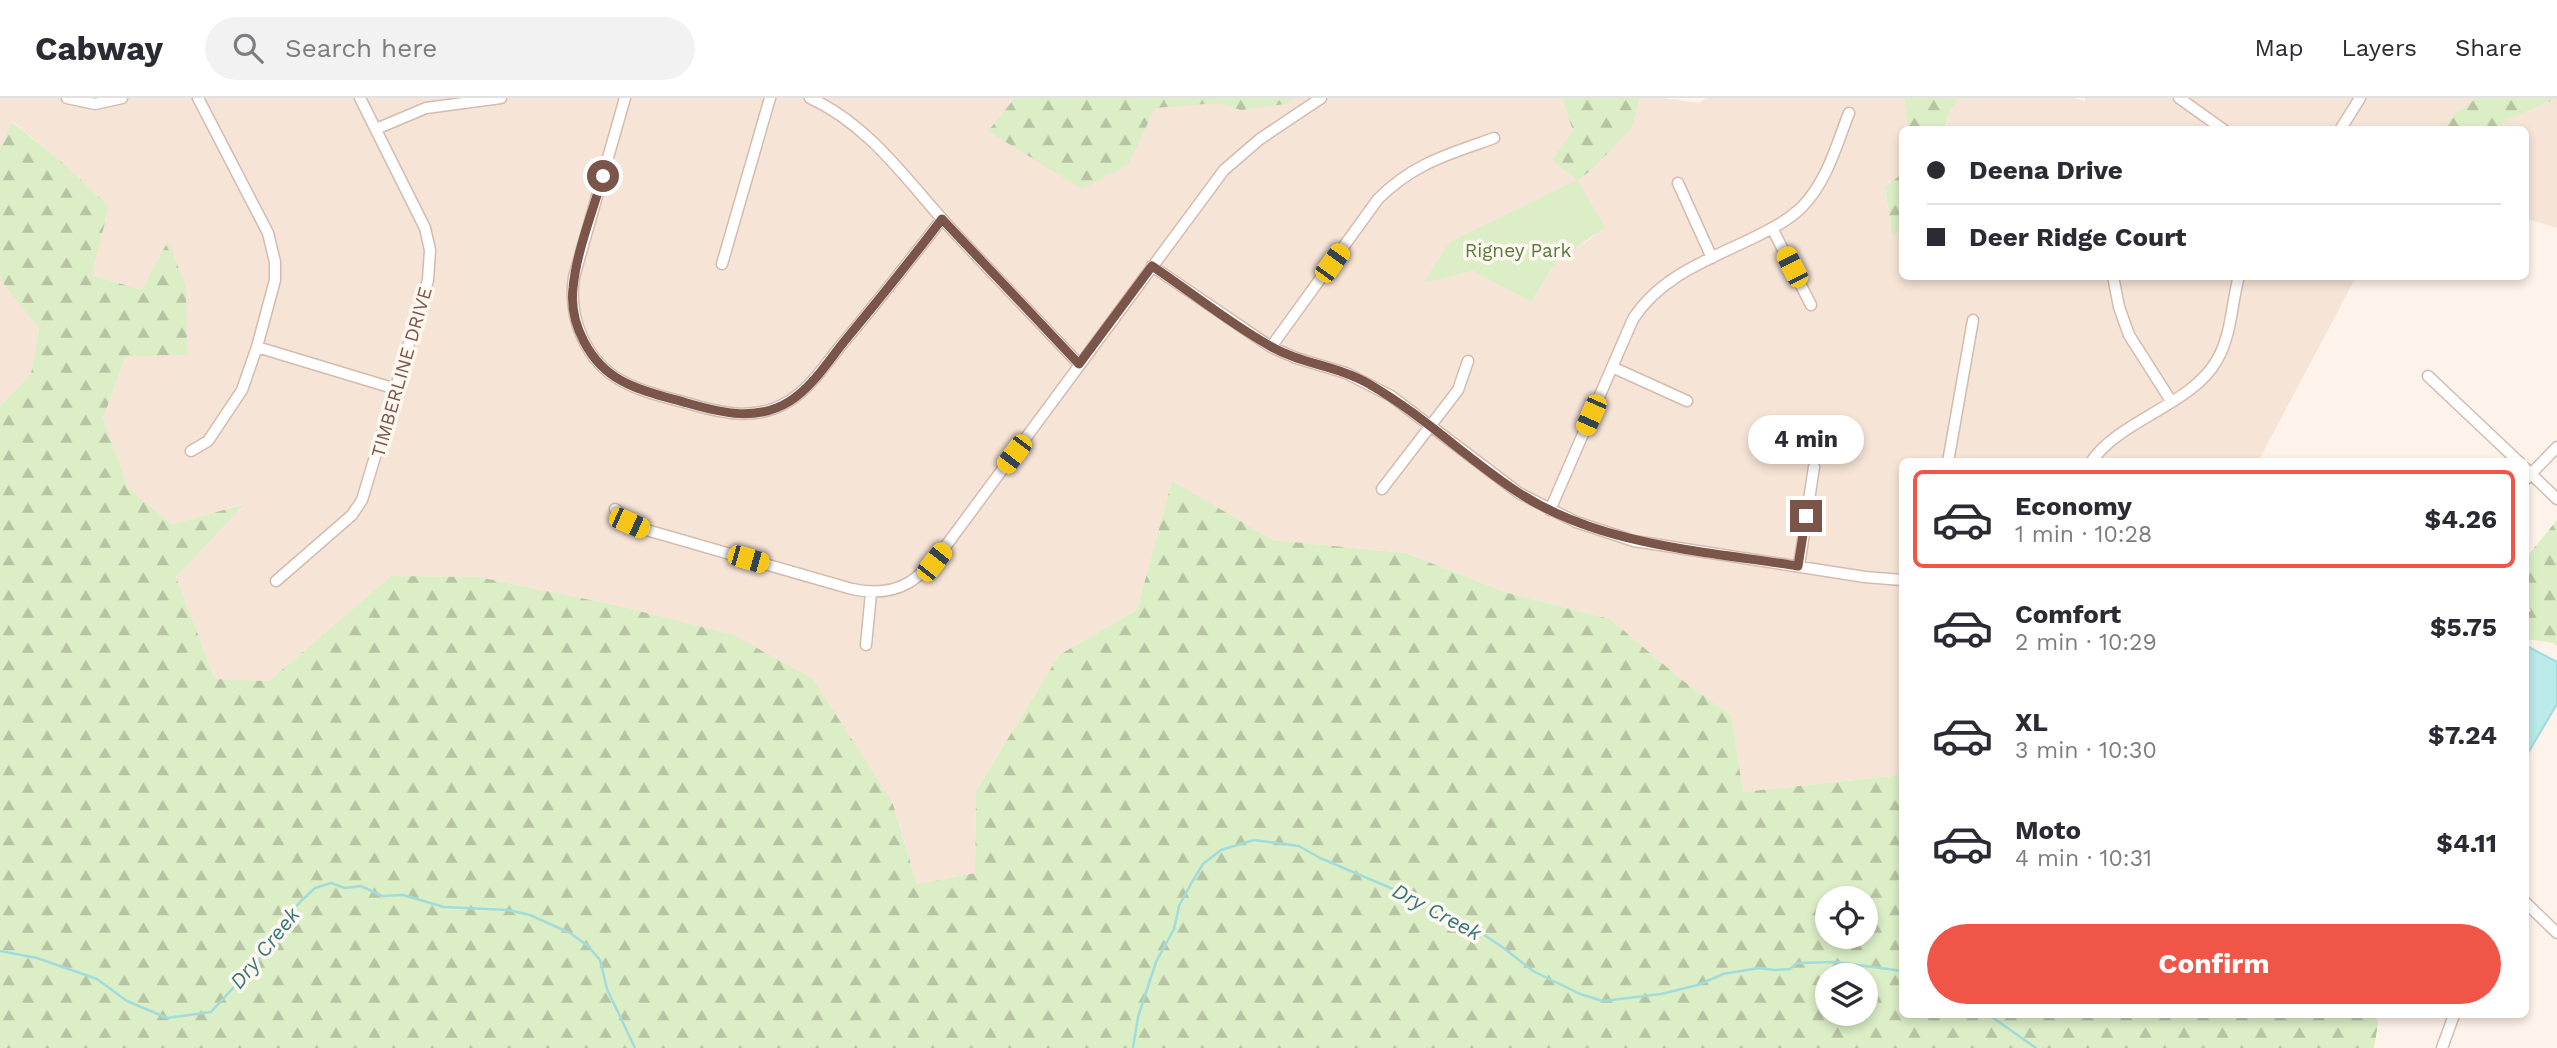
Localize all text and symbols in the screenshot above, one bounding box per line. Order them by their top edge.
search box [205,17,695,80]
text: Cabway [35,29,163,68]
icon: search [229,29,267,67]
text: Search here [285,33,437,63]
text: Map [2255,34,2303,62]
text: Layers [2341,34,2417,62]
text: Share [2455,34,2522,62]
text: Deena Drive [1969,155,2123,185]
route start [587,160,619,192]
text: Deer Ridge Court [1969,222,2186,252]
park label: Rigney Park [1465,239,1572,262]
car [1312,240,1353,286]
car [1774,244,1811,290]
street label: TIMBERLINE DRIVE [366,284,437,460]
car [1573,392,1610,438]
callout: 4 min [1748,414,1864,464]
text: 4 min [1774,426,1838,453]
car [993,431,1036,477]
icon: car [1931,488,1994,551]
text: Economy [2015,491,2132,521]
route end [1790,500,1822,532]
text: $4.26 [2425,504,2497,534]
car [606,505,653,541]
text: 1 min · 10:28 [2015,521,2152,548]
car [913,539,956,585]
car [725,543,772,575]
icon: car [1931,596,1994,659]
text: Comfort [2015,599,2121,629]
text: $5.75 [2430,612,2497,642]
text: 2 min · 10:29 [2015,629,2157,656]
icon: car [1931,704,1994,767]
text: XL [2015,707,2048,737]
text: $7.24 [2428,720,2497,750]
text: 3 min · 10:30 [2015,737,2157,764]
icon: car [1931,812,1994,875]
text: Moto [2015,815,2081,845]
text: $4.11 [2436,828,2497,858]
text: 4 min · 10:31 [2015,845,2152,872]
water label: Dry Creek [1388,878,1487,946]
map controls [1815,886,1878,1026]
button: locate [1815,886,1878,949]
water label: Dry Creek [224,902,305,993]
button: Confirm [1927,924,2501,1004]
button: layers [1815,963,1878,1026]

